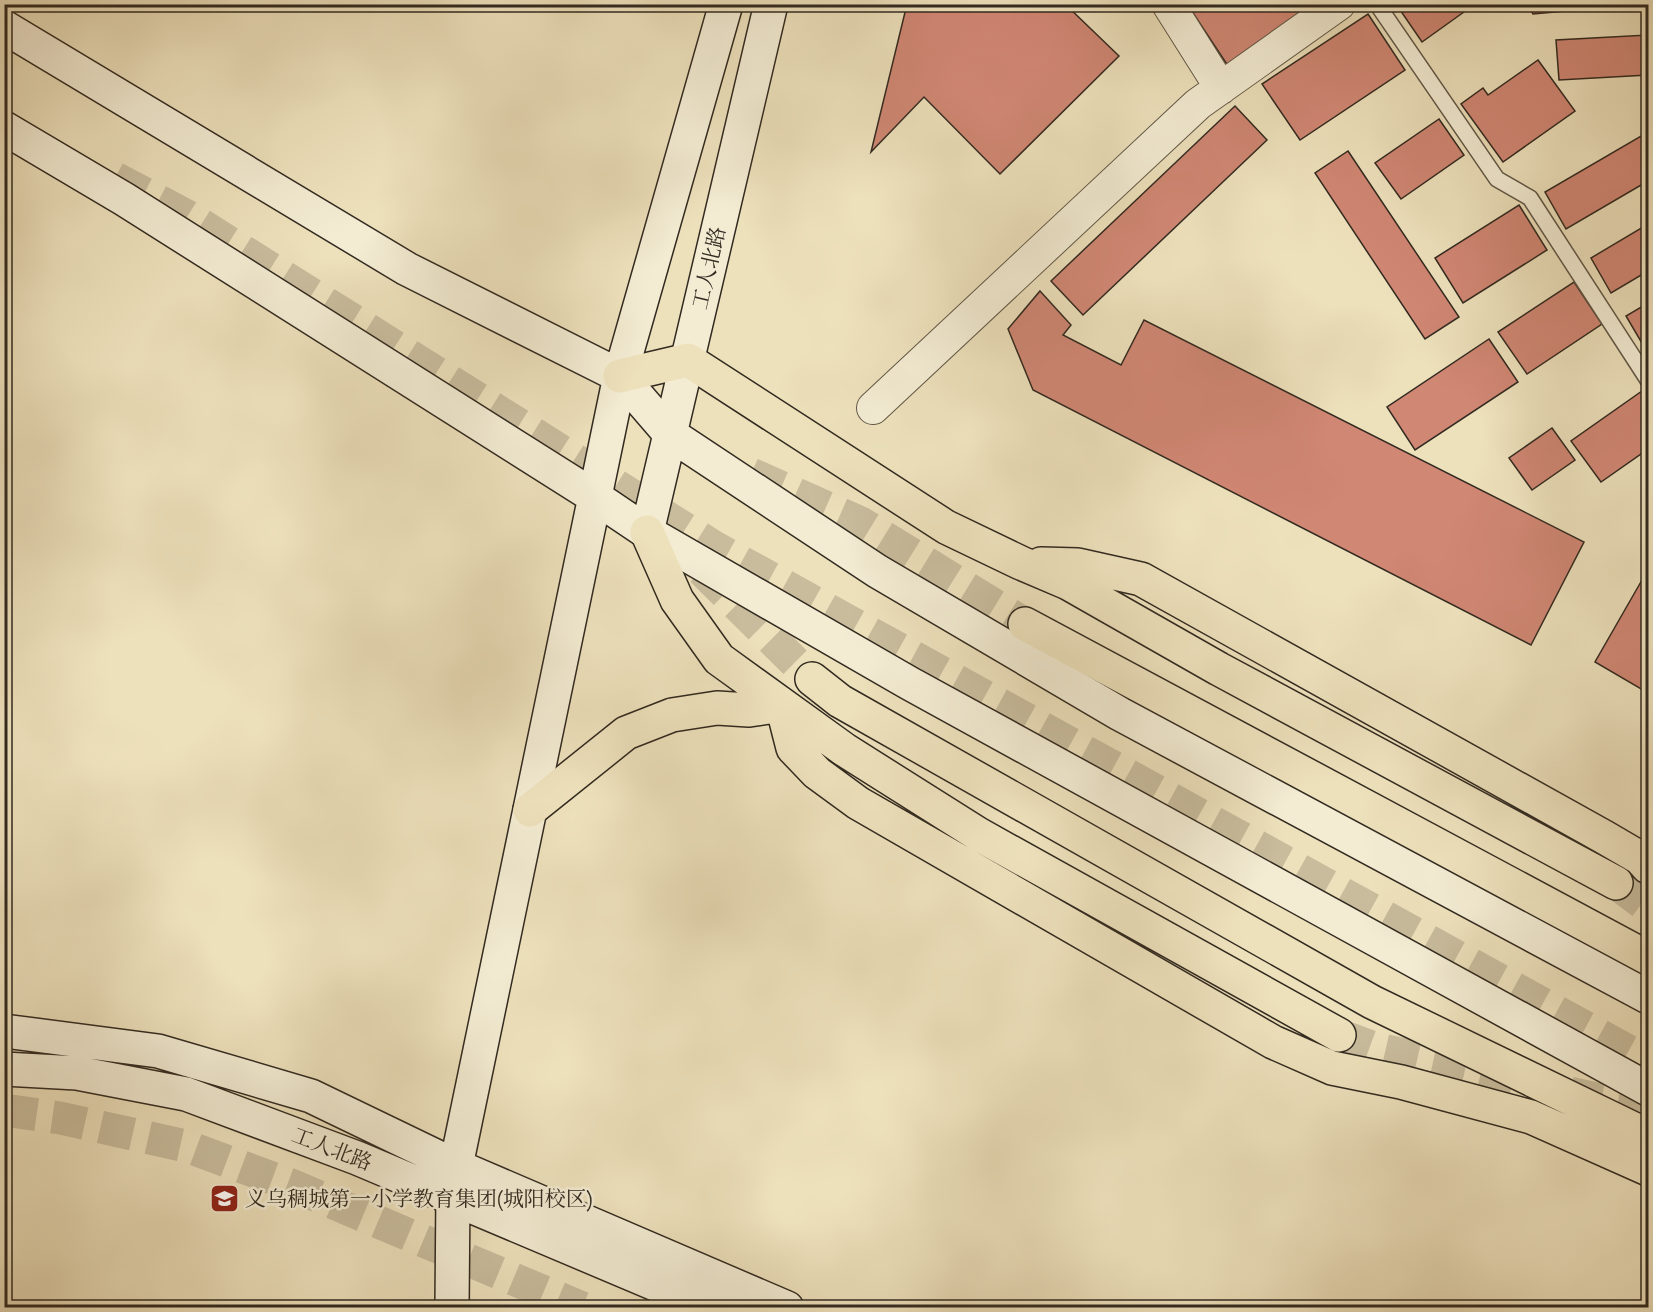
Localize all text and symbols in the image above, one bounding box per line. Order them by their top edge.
street label: 工人北路 [687,224,731,312]
street label: 工人北路 [288,1122,376,1176]
school or university icon: 义乌稠城第一小学教育集团(城阳校区) [208,1183,240,1215]
place label: 义乌稠城第一小学教育集团(城阳校区) [245,1186,593,1212]

